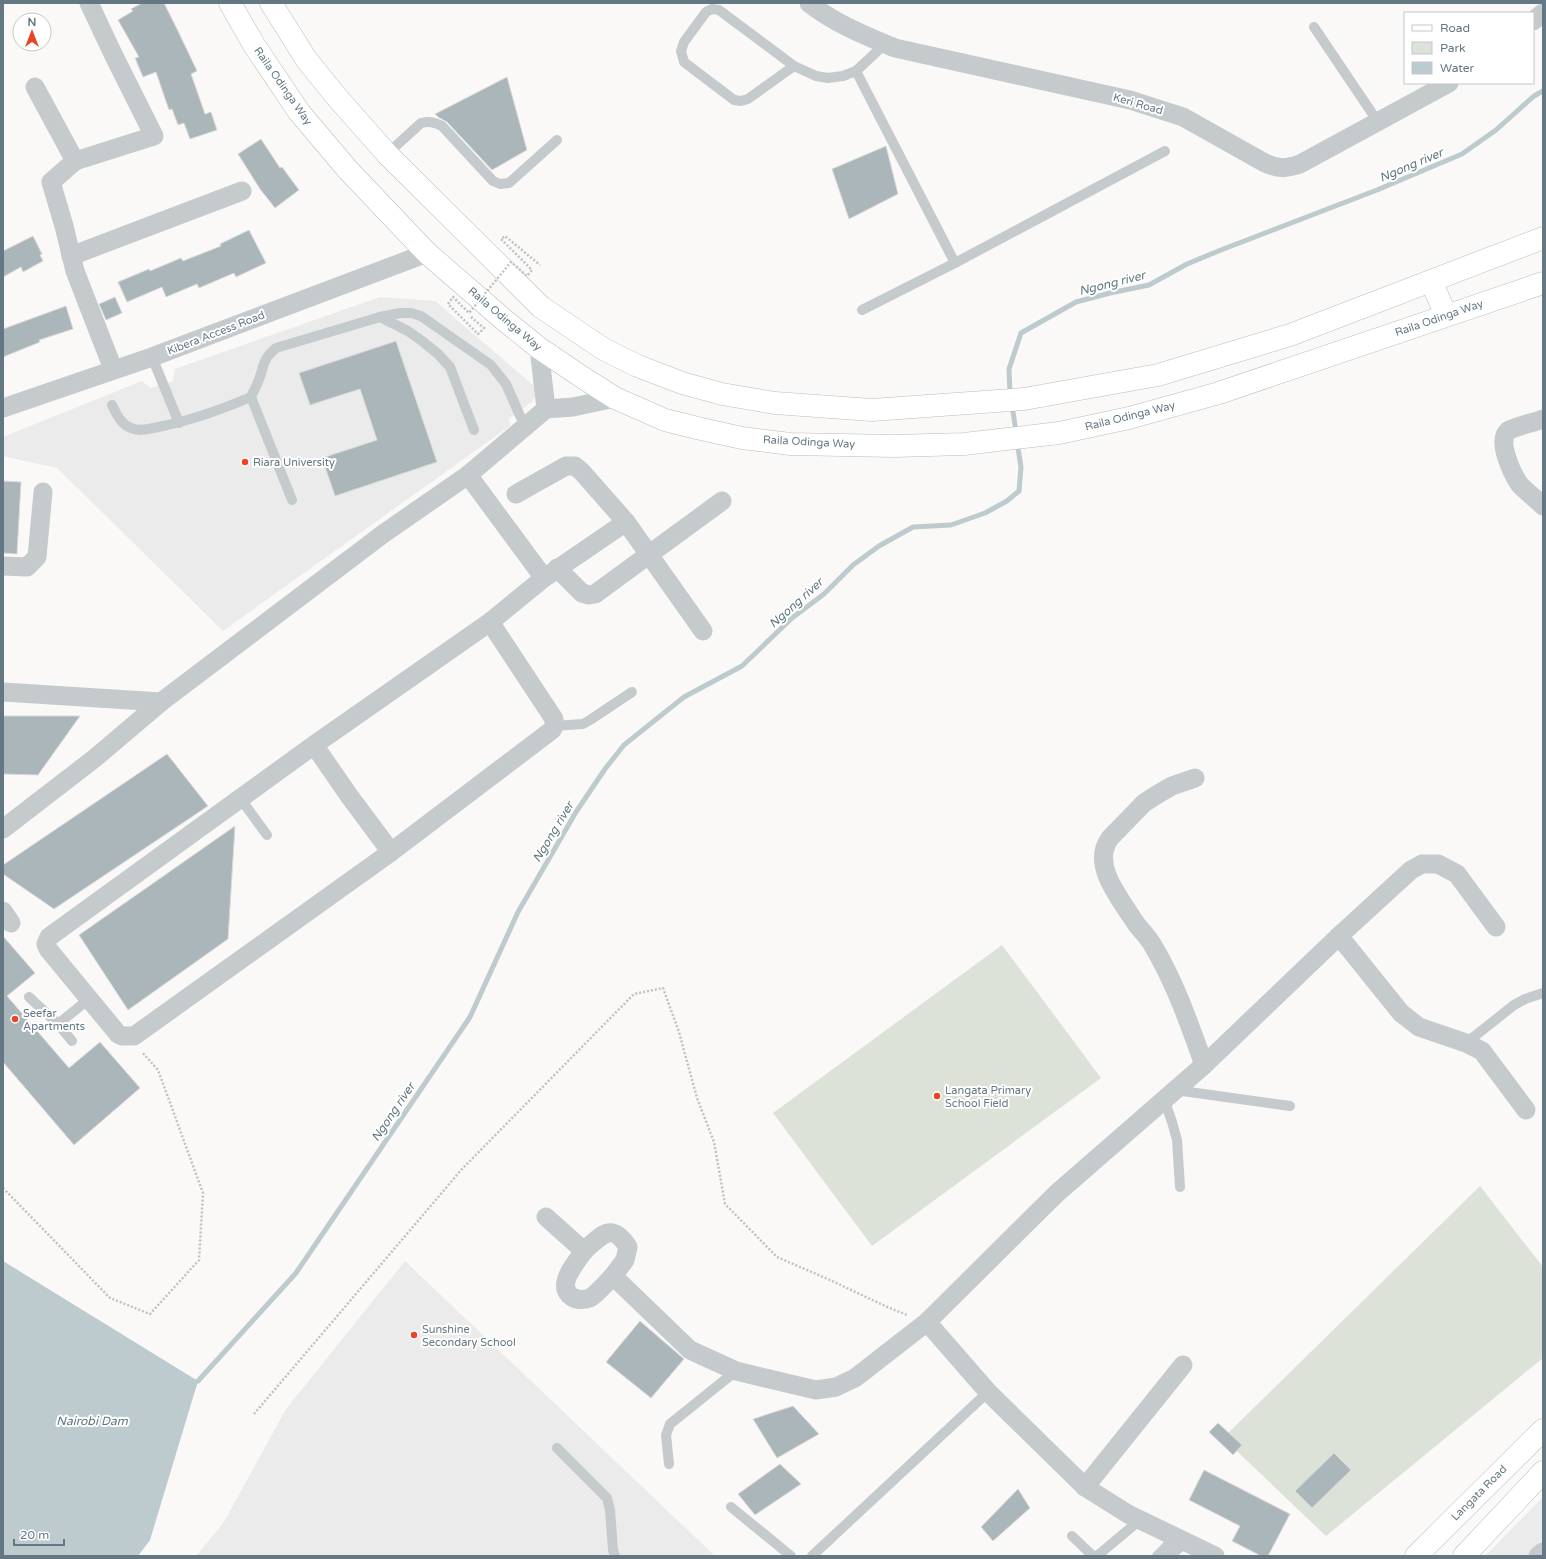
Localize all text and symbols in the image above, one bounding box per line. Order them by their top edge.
north arrow [12,12,52,52]
legend [1404,12,1534,84]
text: N [28,16,36,29]
text: Road [1440,21,1470,35]
text: Park [1440,41,1466,55]
street label: Raila Odinga Way [251,44,315,128]
text: Water [1440,61,1475,75]
street label: Keri Road [1112,91,1164,117]
water label: Ngong river [1377,145,1446,185]
water label: Ngong river [1078,268,1148,298]
street label: Raila Odinga Way [465,284,545,354]
street label: Raila Odinga Way [1393,297,1485,339]
street label: Kibera Access Road [165,308,267,358]
street label: Raila Odinga Way [1084,399,1176,433]
street label: Raila Odinga Way [763,433,856,451]
place label: Riara University [253,456,335,469]
marker: Riara University [240,457,250,467]
water label: Ngong river [766,574,827,631]
water label: Ngong river [530,798,577,865]
place label: Seefar Apartments [23,1007,85,1033]
marker: Seefar Apartments [10,1014,20,1024]
water label: Ngong river [368,1079,418,1144]
place label: Langata Primary School Field [945,1084,1031,1110]
marker: Langata Primary School Field [932,1091,942,1101]
place label: Sunshine Secondary School [422,1323,516,1349]
marker: Sunshine Secondary School [409,1330,419,1340]
water label: Nairobi Dam [56,1414,129,1428]
street label: Langata Road [1449,1463,1509,1523]
scale bar [14,1521,64,1547]
text: 20 m [20,1528,49,1542]

